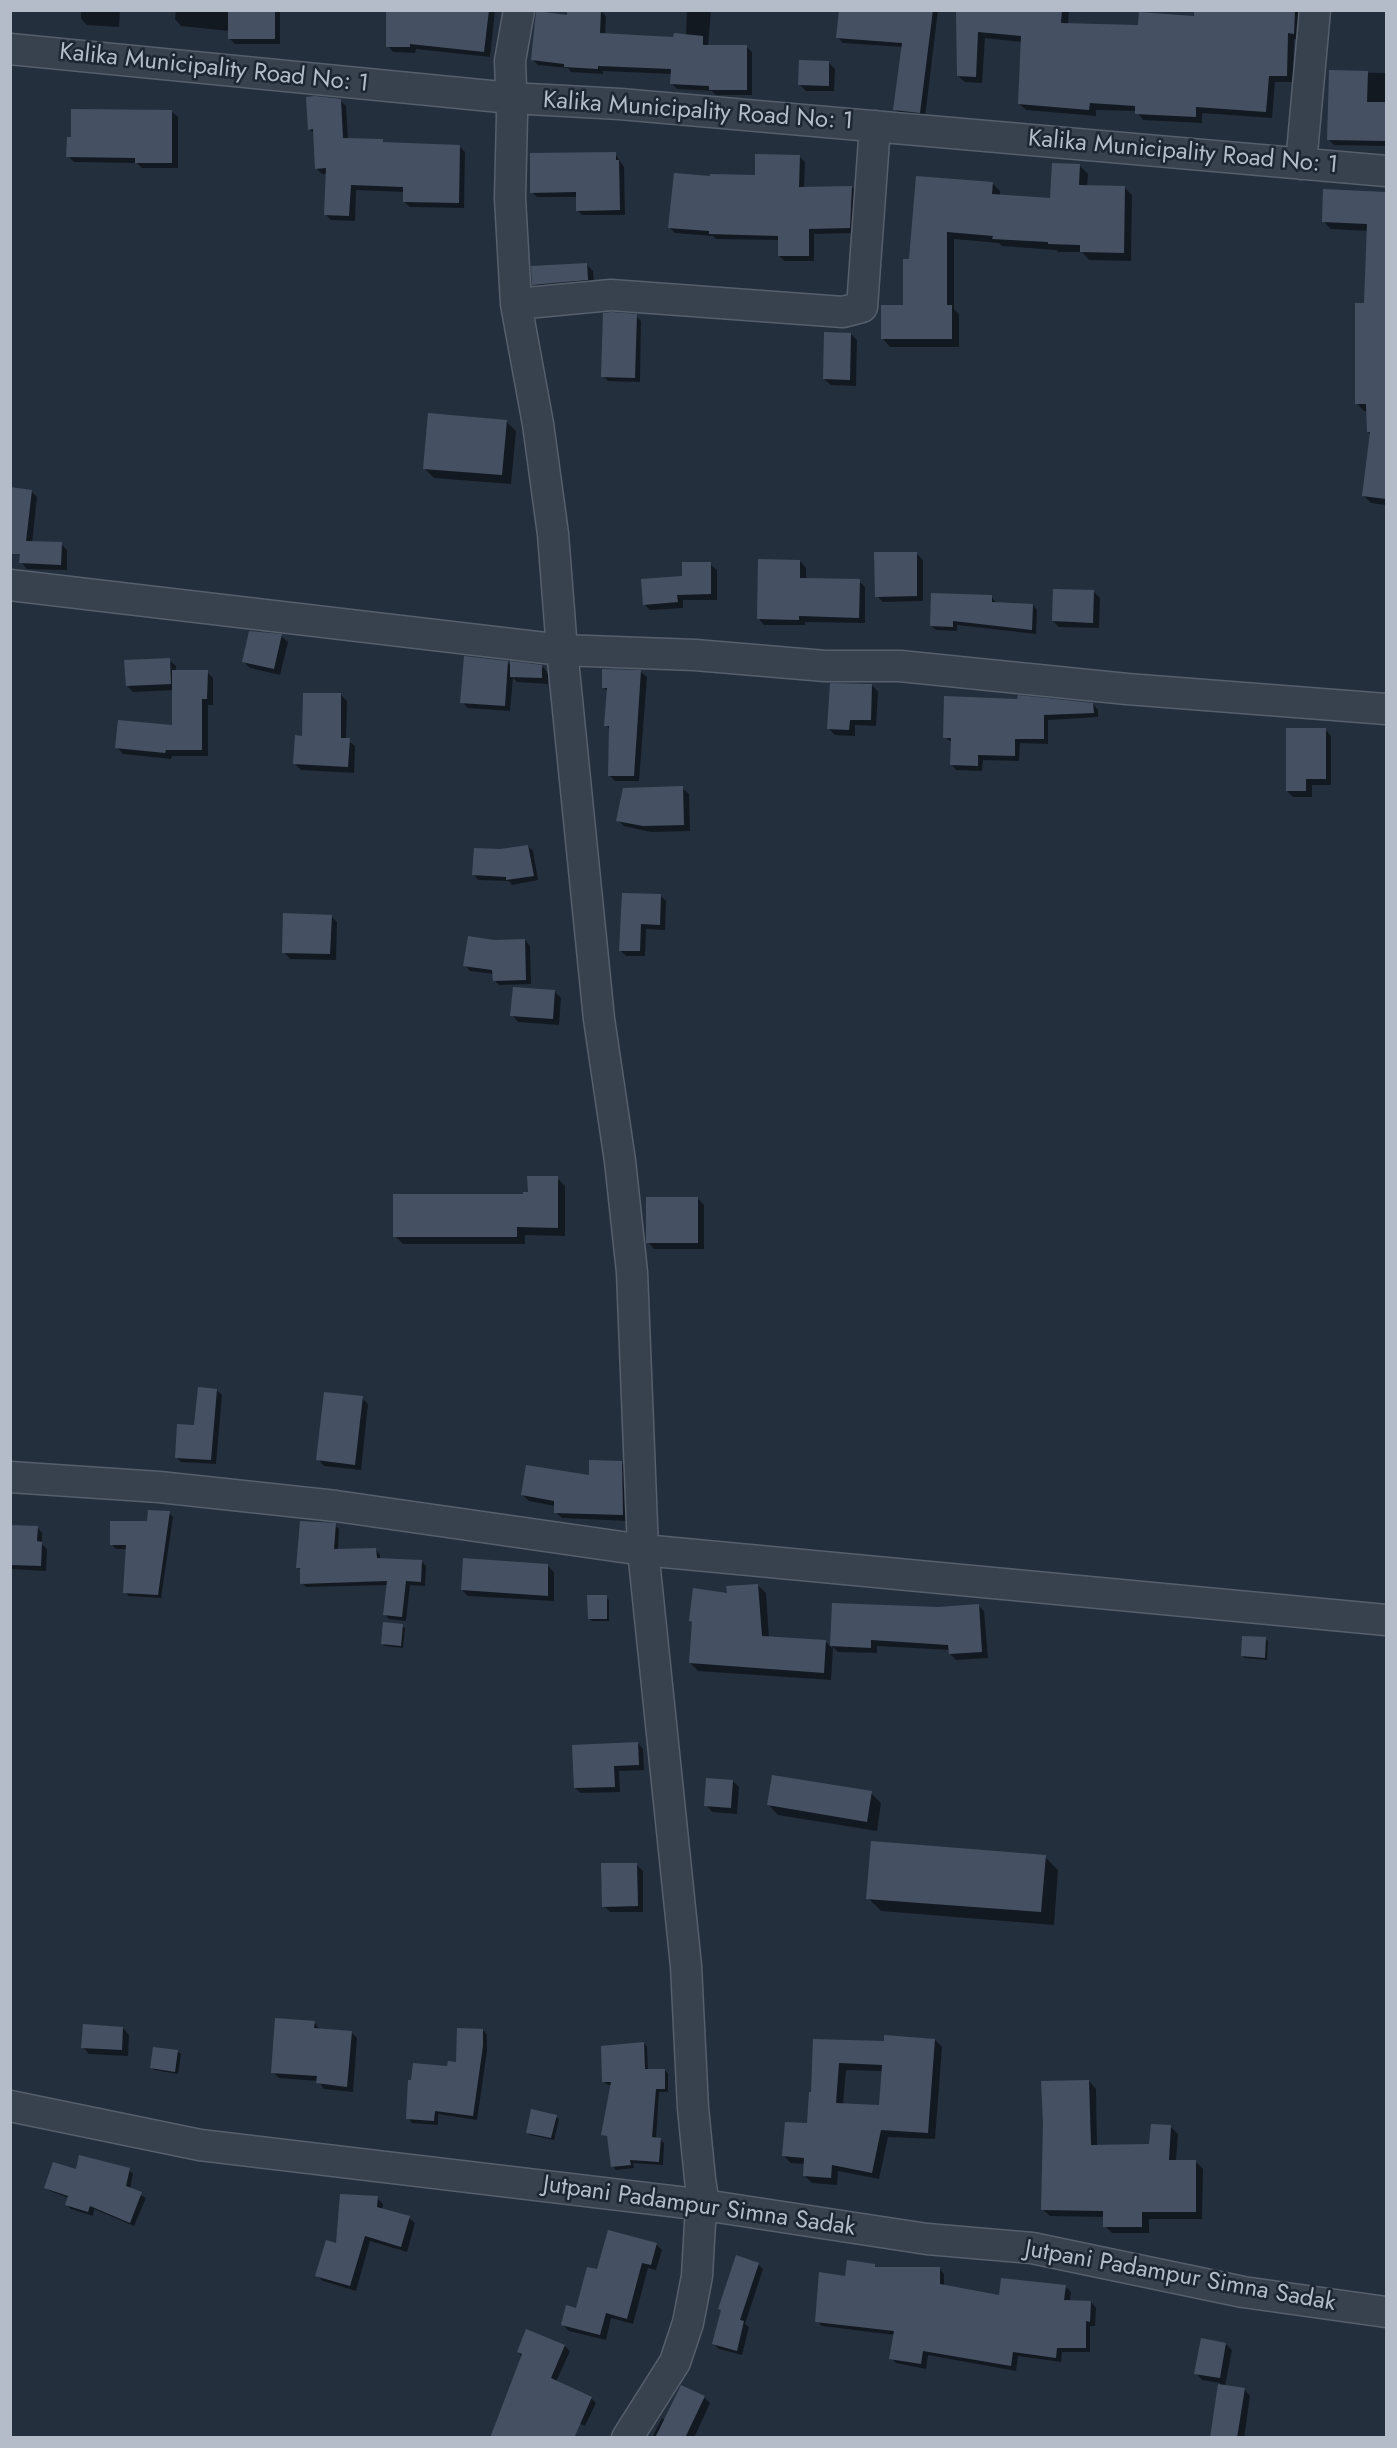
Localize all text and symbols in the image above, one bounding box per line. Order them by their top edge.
street label: Kalika Municipality Road No: 1 [58,38,370,100]
street label: Kalika Municipality Road No: 1 [542,87,854,137]
street label: Kalika Municipality Road No: 1 [1027,125,1339,181]
street label: Jutpani Padampur Simna Sadak [541,2171,857,2243]
street label: Jutpani Padampur Simna Sadak [1022,2235,1338,2319]

